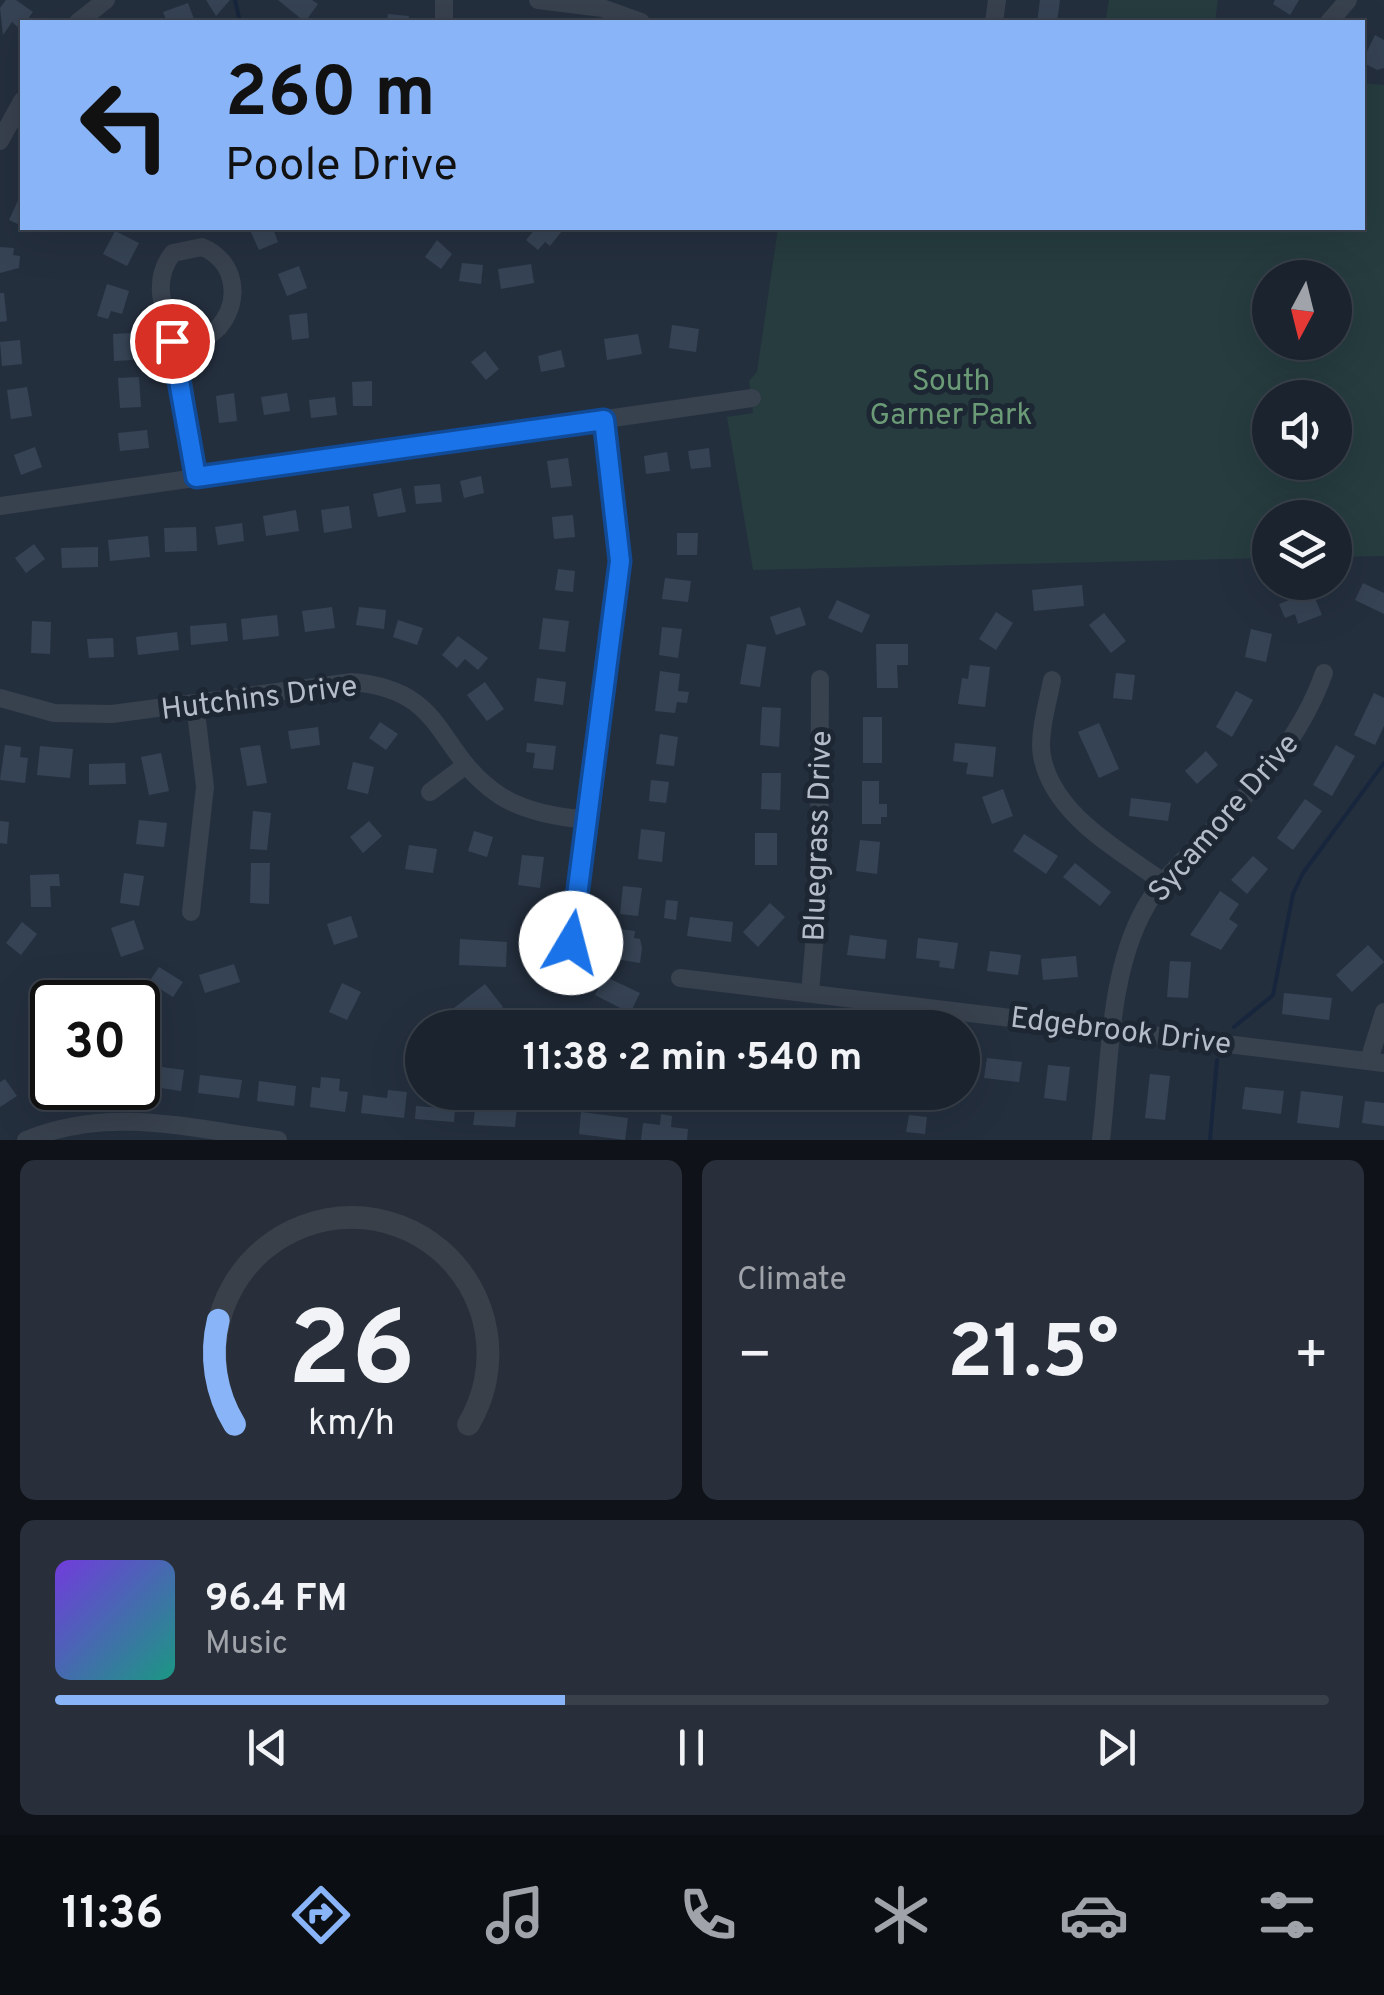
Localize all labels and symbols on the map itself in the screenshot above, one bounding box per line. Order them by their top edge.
north arrow [1252,260,1352,360]
pin [130,299,215,384]
park label: South Garner Park [870,364,1032,435]
street label: Hutchins Drive [159,669,360,730]
street label: Sycamore Drive [1142,727,1308,911]
street label: Bluegrass Drive [797,730,842,942]
position arrow [519,891,623,995]
speed limit sign: 30 [30,980,160,1110]
street label: Edgebrook Drive [1008,1001,1233,1064]

